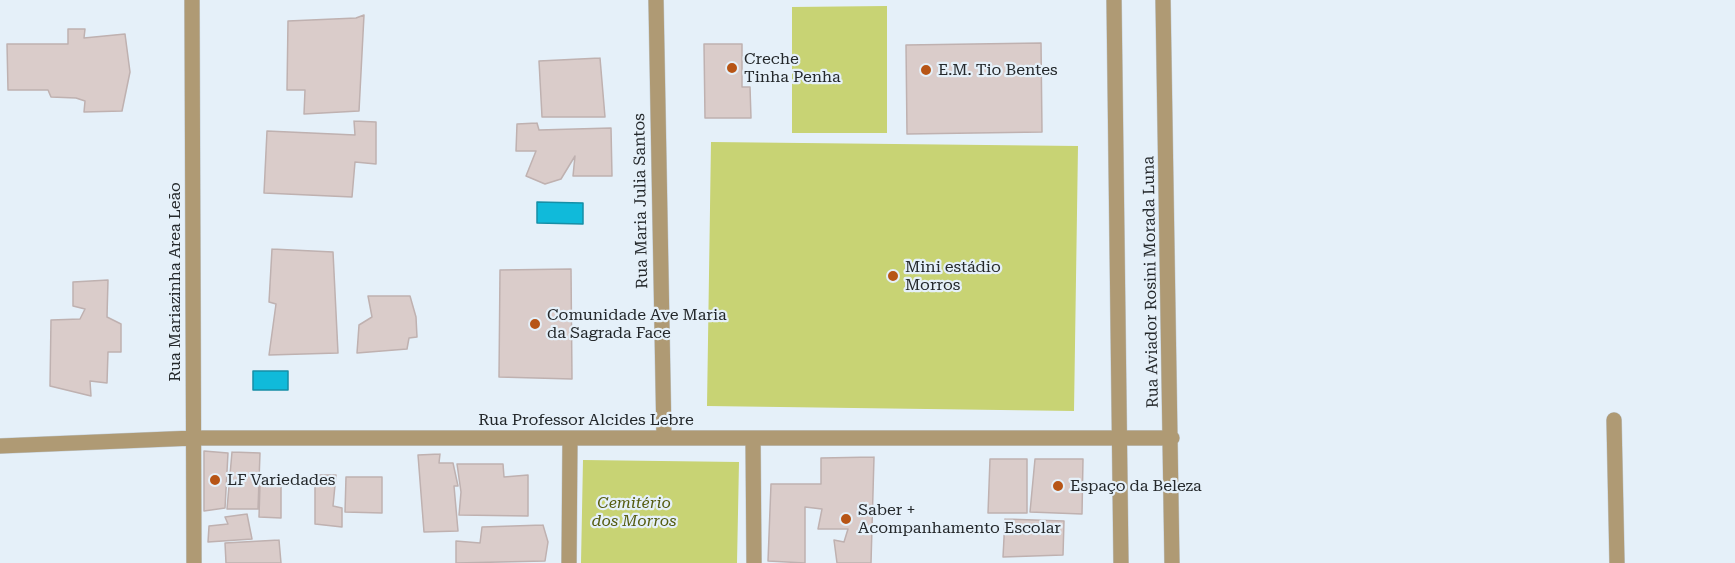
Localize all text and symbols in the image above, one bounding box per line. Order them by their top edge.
place label: Creche Tinha Penha [744,49,841,87]
place label: E.M. Tio Bentes [938,60,1058,80]
marker: Creche Tinha Penha [725,61,739,75]
marker: E.M. Tio Bentes [919,63,933,77]
street label: Rua Maria Julia Santos [630,113,652,289]
street label: Rua Aviador Rosini Morada Luna [1139,156,1163,408]
street label: Rua Mariazinha Area Leão [165,182,185,382]
place label: Mini estádio Morros [905,257,1001,295]
marker: Mini estádio Morros [886,269,900,283]
place label: Comunidade Ave Maria da Sagrada Face [547,305,727,343]
marker: Comunidade Ave Maria da Sagrada Face [528,317,542,331]
street label: Rua Professor Alcides Lebre [478,410,694,430]
place label: LF Variedades [227,470,335,490]
marker: LF Variedades [208,473,222,487]
place label: Espaço da Beleza [1070,476,1202,496]
marker: Espaço da Beleza [1051,479,1065,493]
park label: Cemitério dos Morros [592,493,676,531]
place label: Saber + Acompanhamento Escolar [858,500,1061,538]
marker: Saber + Acompanhamento Escolar [839,512,853,526]

